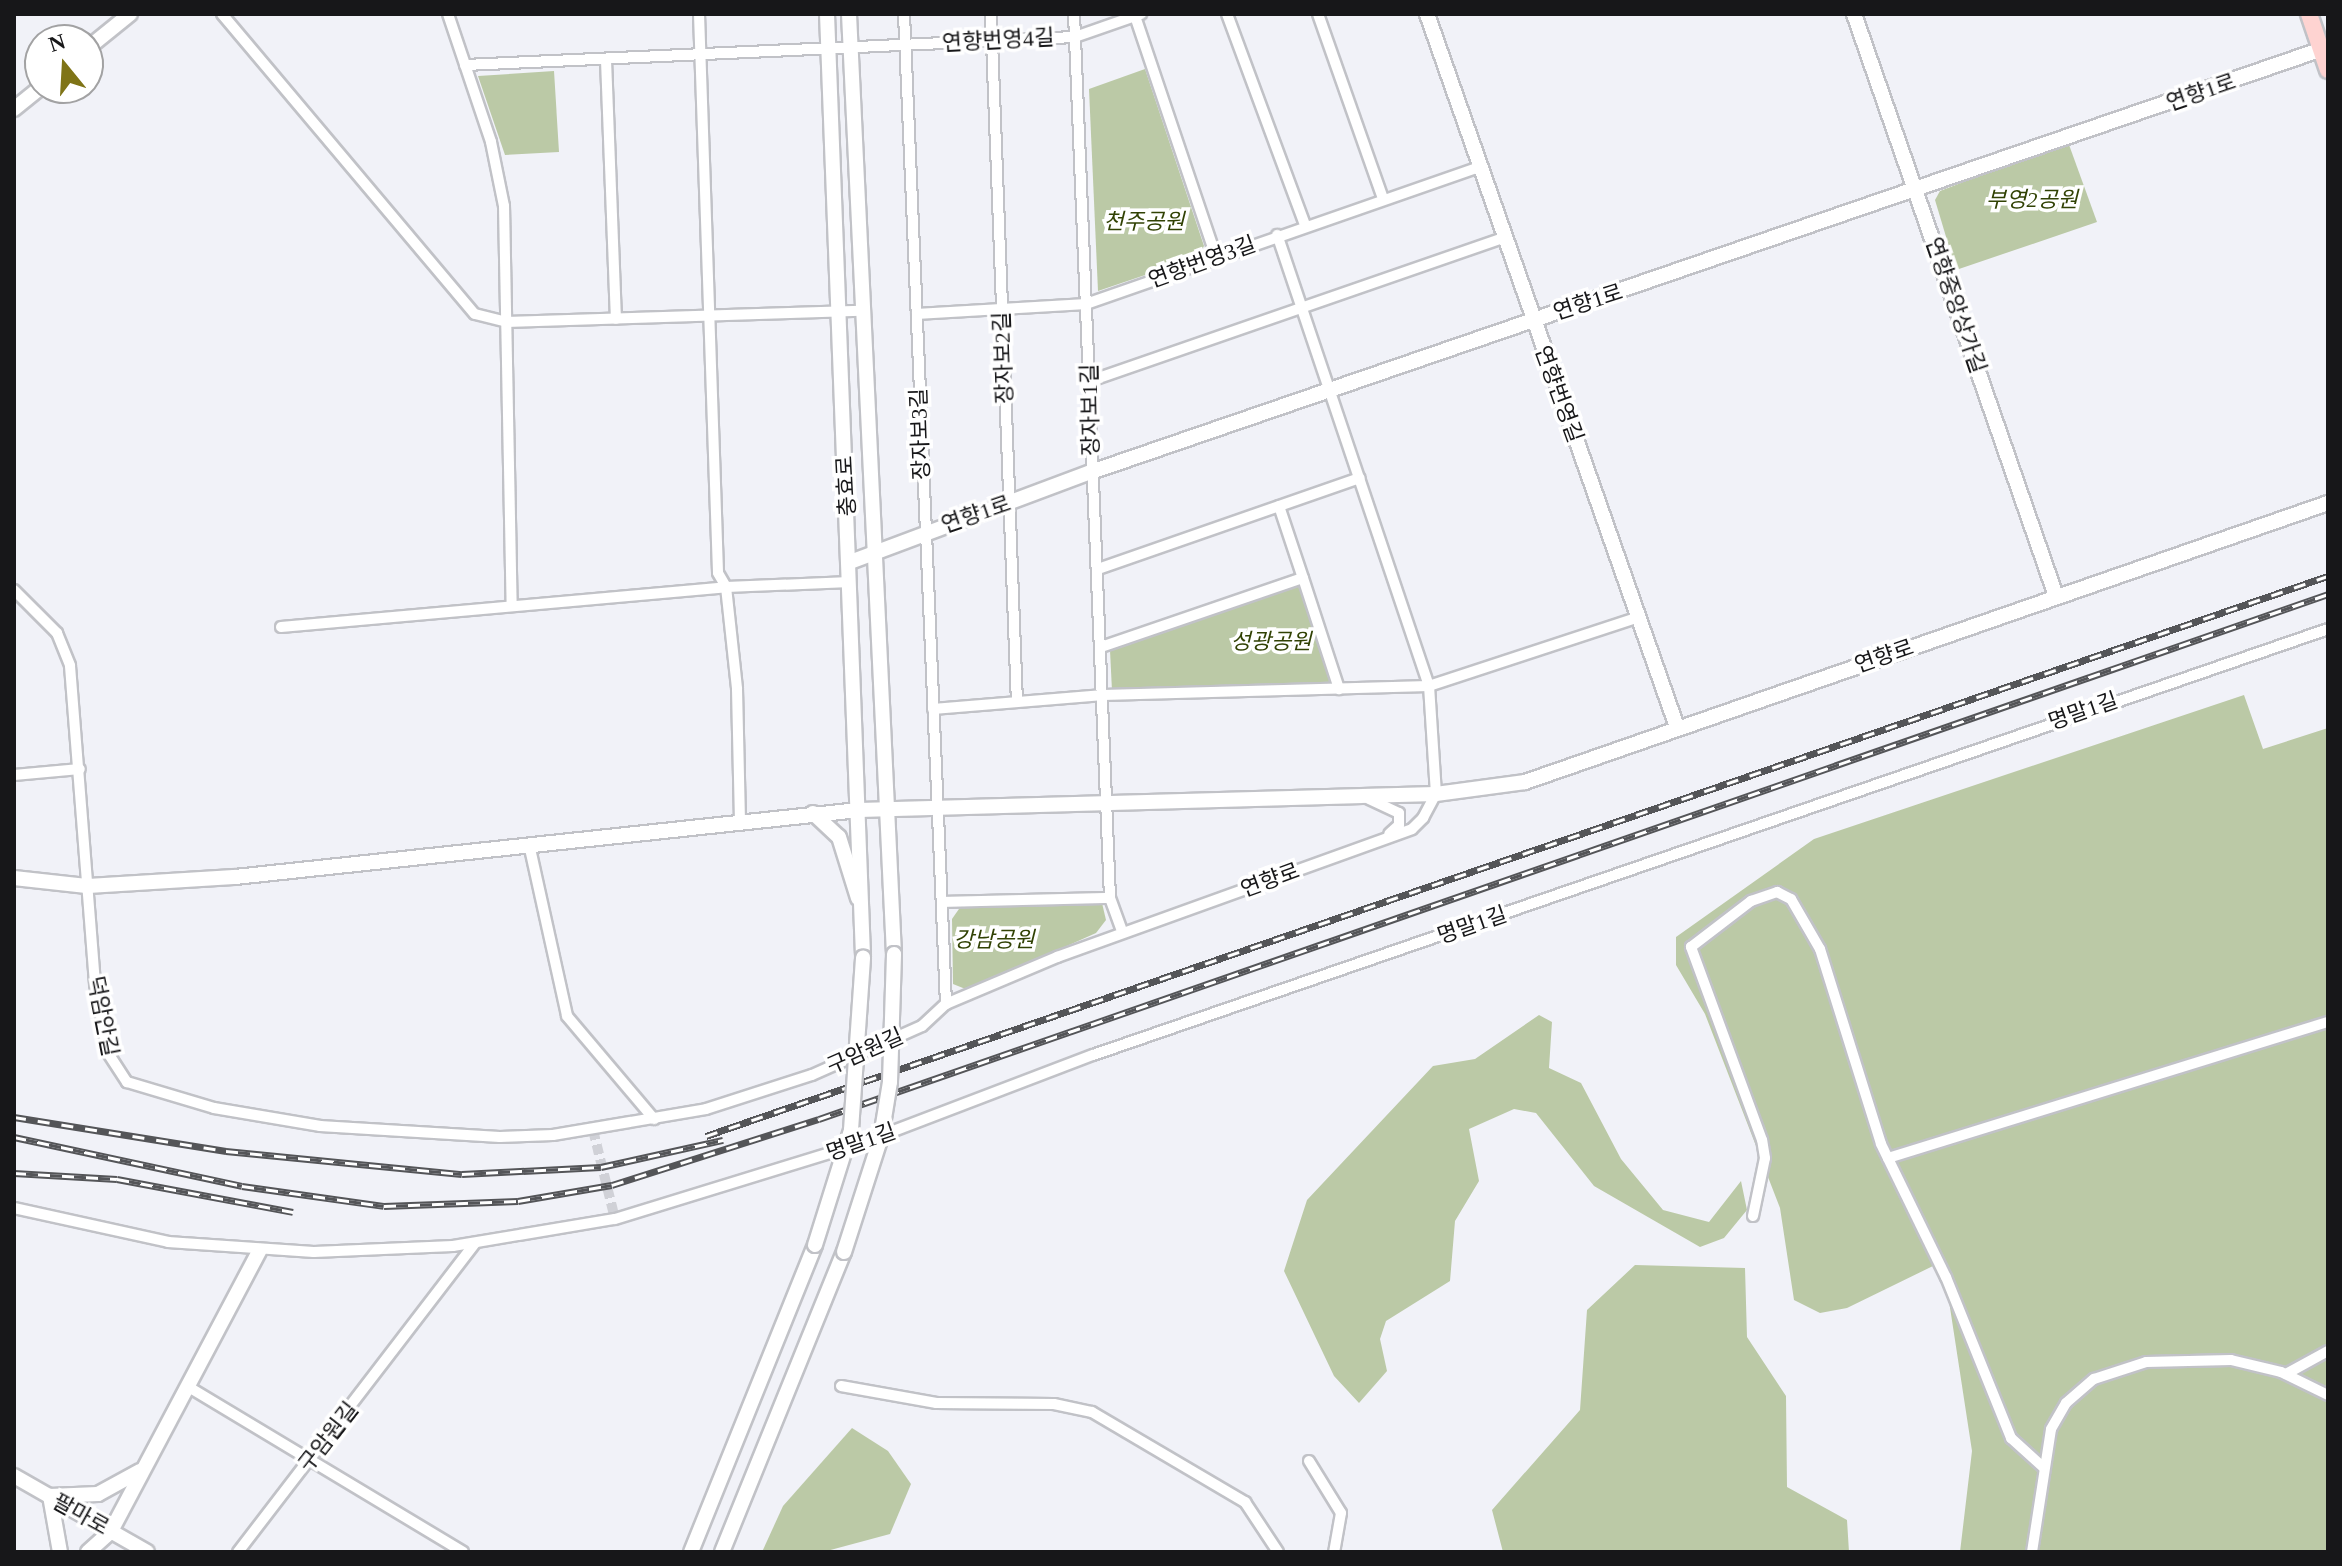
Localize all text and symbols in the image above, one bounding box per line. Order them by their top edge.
north arrow [24,24,104,104]
street label: 연향번영4길 [941,24,1055,56]
text: N [46,28,68,57]
street label: 연향1로 [2163,68,2239,116]
park label: 부영2공원 [1986,187,2078,213]
park label: 천주공원 [1104,209,1184,235]
street label: 연향번영3길 [1145,230,1259,294]
street label: 연향중앙상가길 [1920,234,1992,376]
street label: 연향1로 [1550,278,1626,326]
street label: 장자보2길 [988,312,1018,404]
street label: 연향번영길 [1529,342,1589,446]
street label: 장자보1길 [1076,364,1104,456]
street label: 장자보3길 [905,388,935,480]
street label: 충효로 [831,455,861,517]
street label: 연향1로 [938,490,1014,538]
park label: 성광공원 [1231,629,1311,655]
street label: 연향로 [1851,634,1917,678]
street label: 명말1길 [2045,687,2121,735]
street label: 연향로 [1237,857,1303,903]
street label: 명말1길 [1434,901,1510,949]
park label: 강남공원 [954,927,1034,953]
street label: 덕암안길 [82,974,124,1058]
street label: 구암원길 [823,1022,907,1080]
street label: 명말1길 [823,1118,899,1166]
street label: 구암원길 [293,1397,363,1477]
street label: 팔마로 [48,1488,114,1540]

